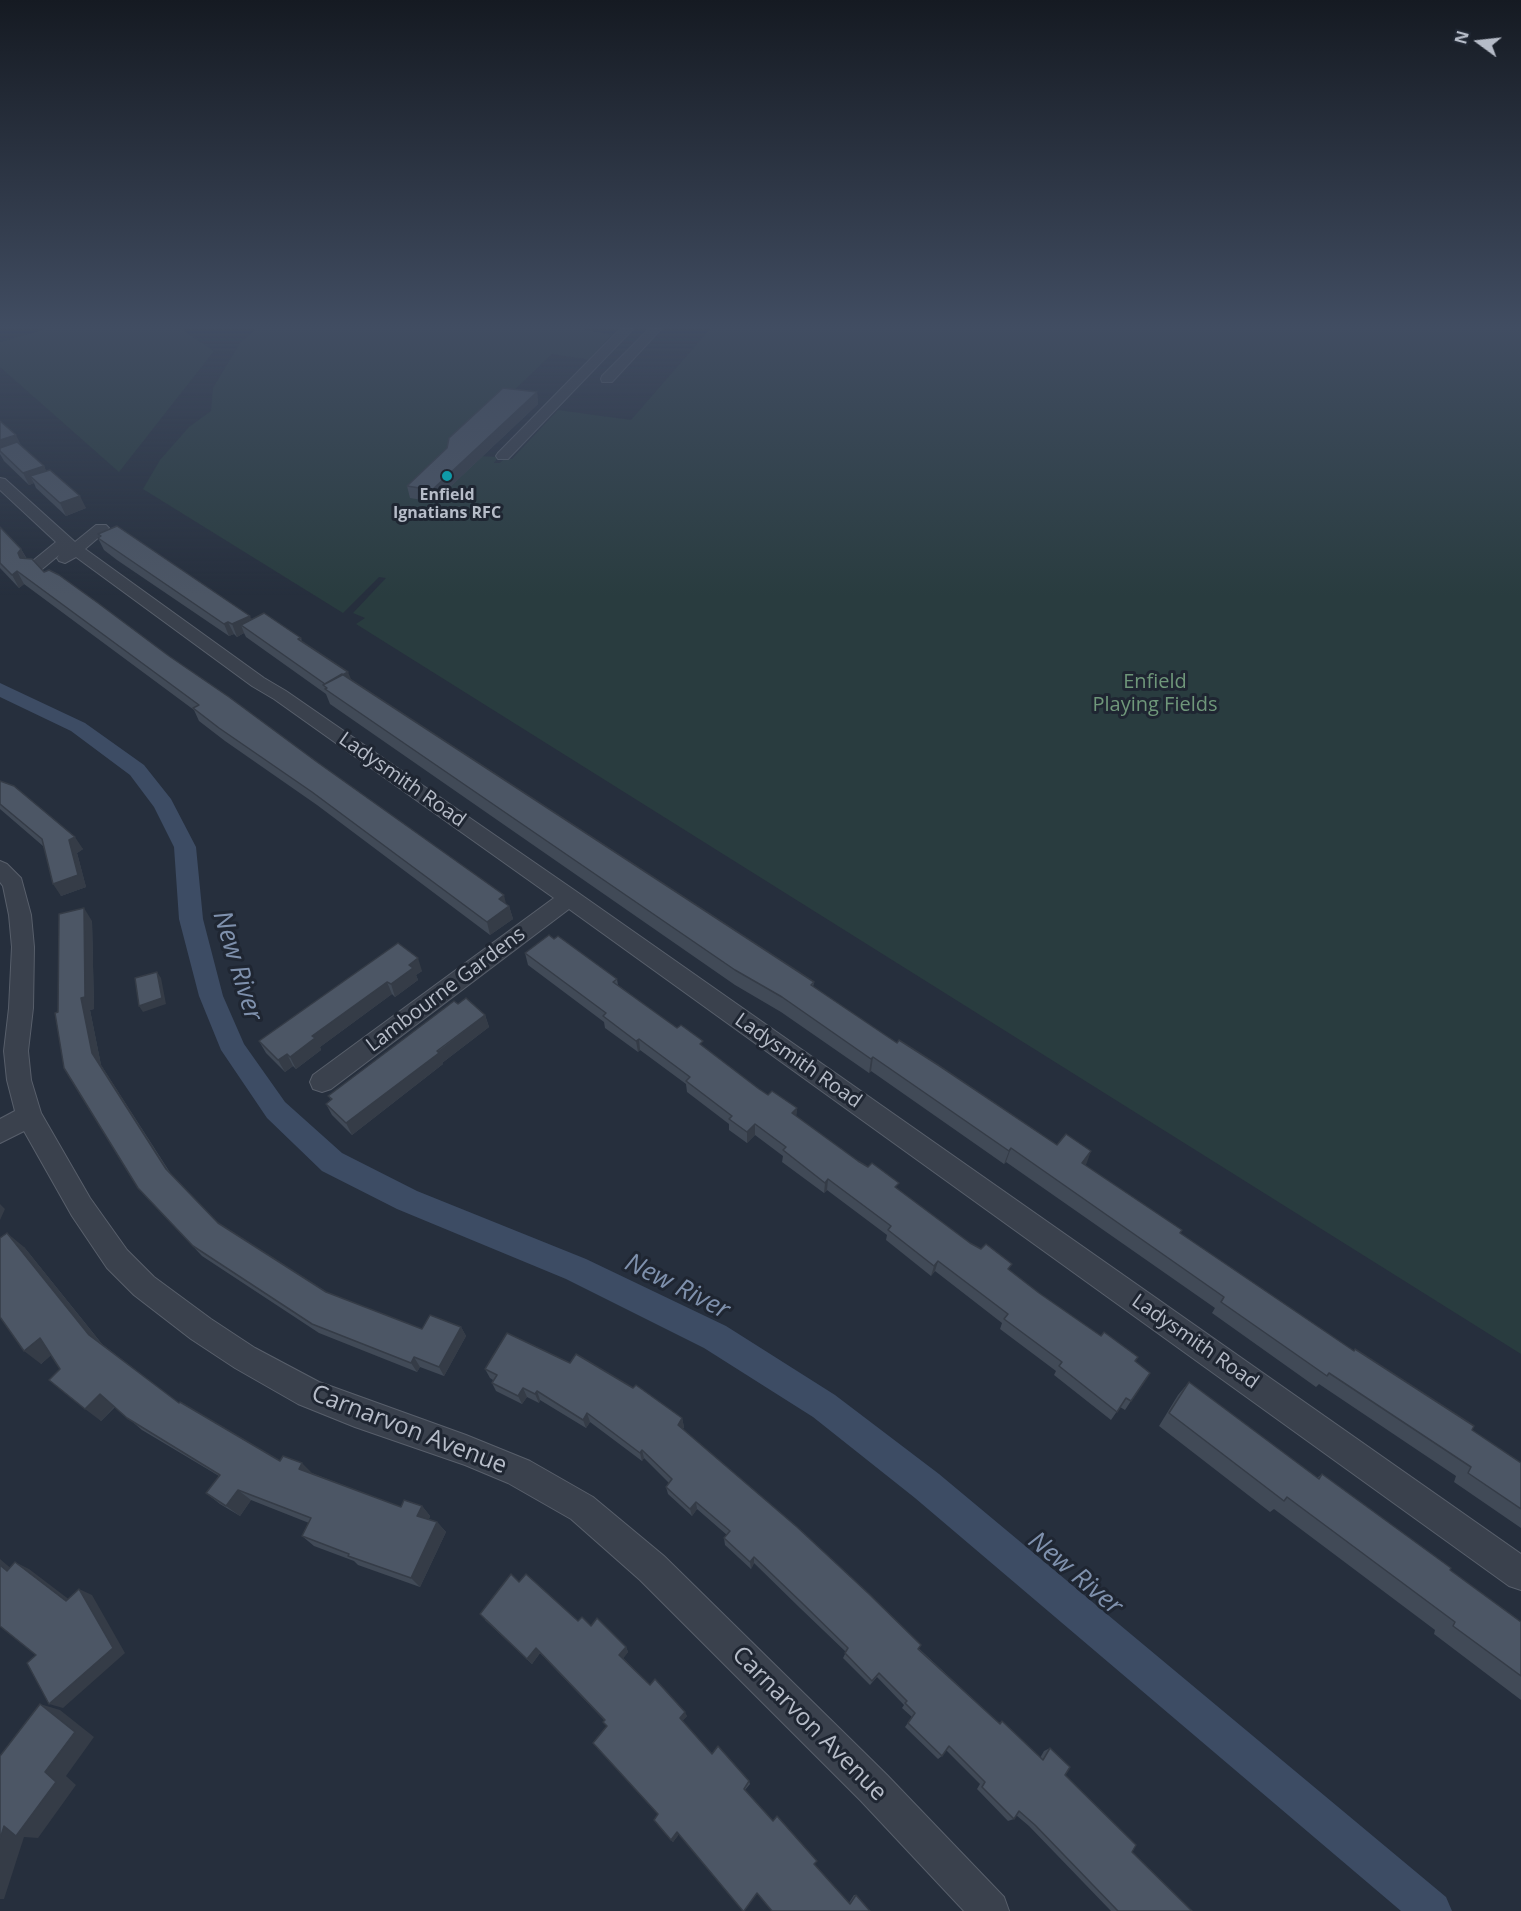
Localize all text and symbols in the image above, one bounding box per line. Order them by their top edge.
north arrow [1449,12,1509,72]
text: N [1449,28,1474,46]
marker: Enfield Ignatians RFC [440,469,454,483]
place label: Enfield Ignatians RFC [393,485,501,523]
park label: Enfield Playing Fields [1092,670,1218,717]
street label: Ladysmith Road [334,727,470,833]
water label: New River [206,907,268,1025]
street label: Lambourne Gardens [362,922,530,1058]
street label: Ladysmith Road [730,1008,866,1114]
water label: New River [619,1247,735,1327]
street label: Ladysmith Road [1127,1289,1263,1395]
street label: Carnarvon Avenue [307,1379,511,1481]
water label: New River [1022,1526,1128,1622]
street label: Carnarvon Avenue [726,1641,892,1807]

